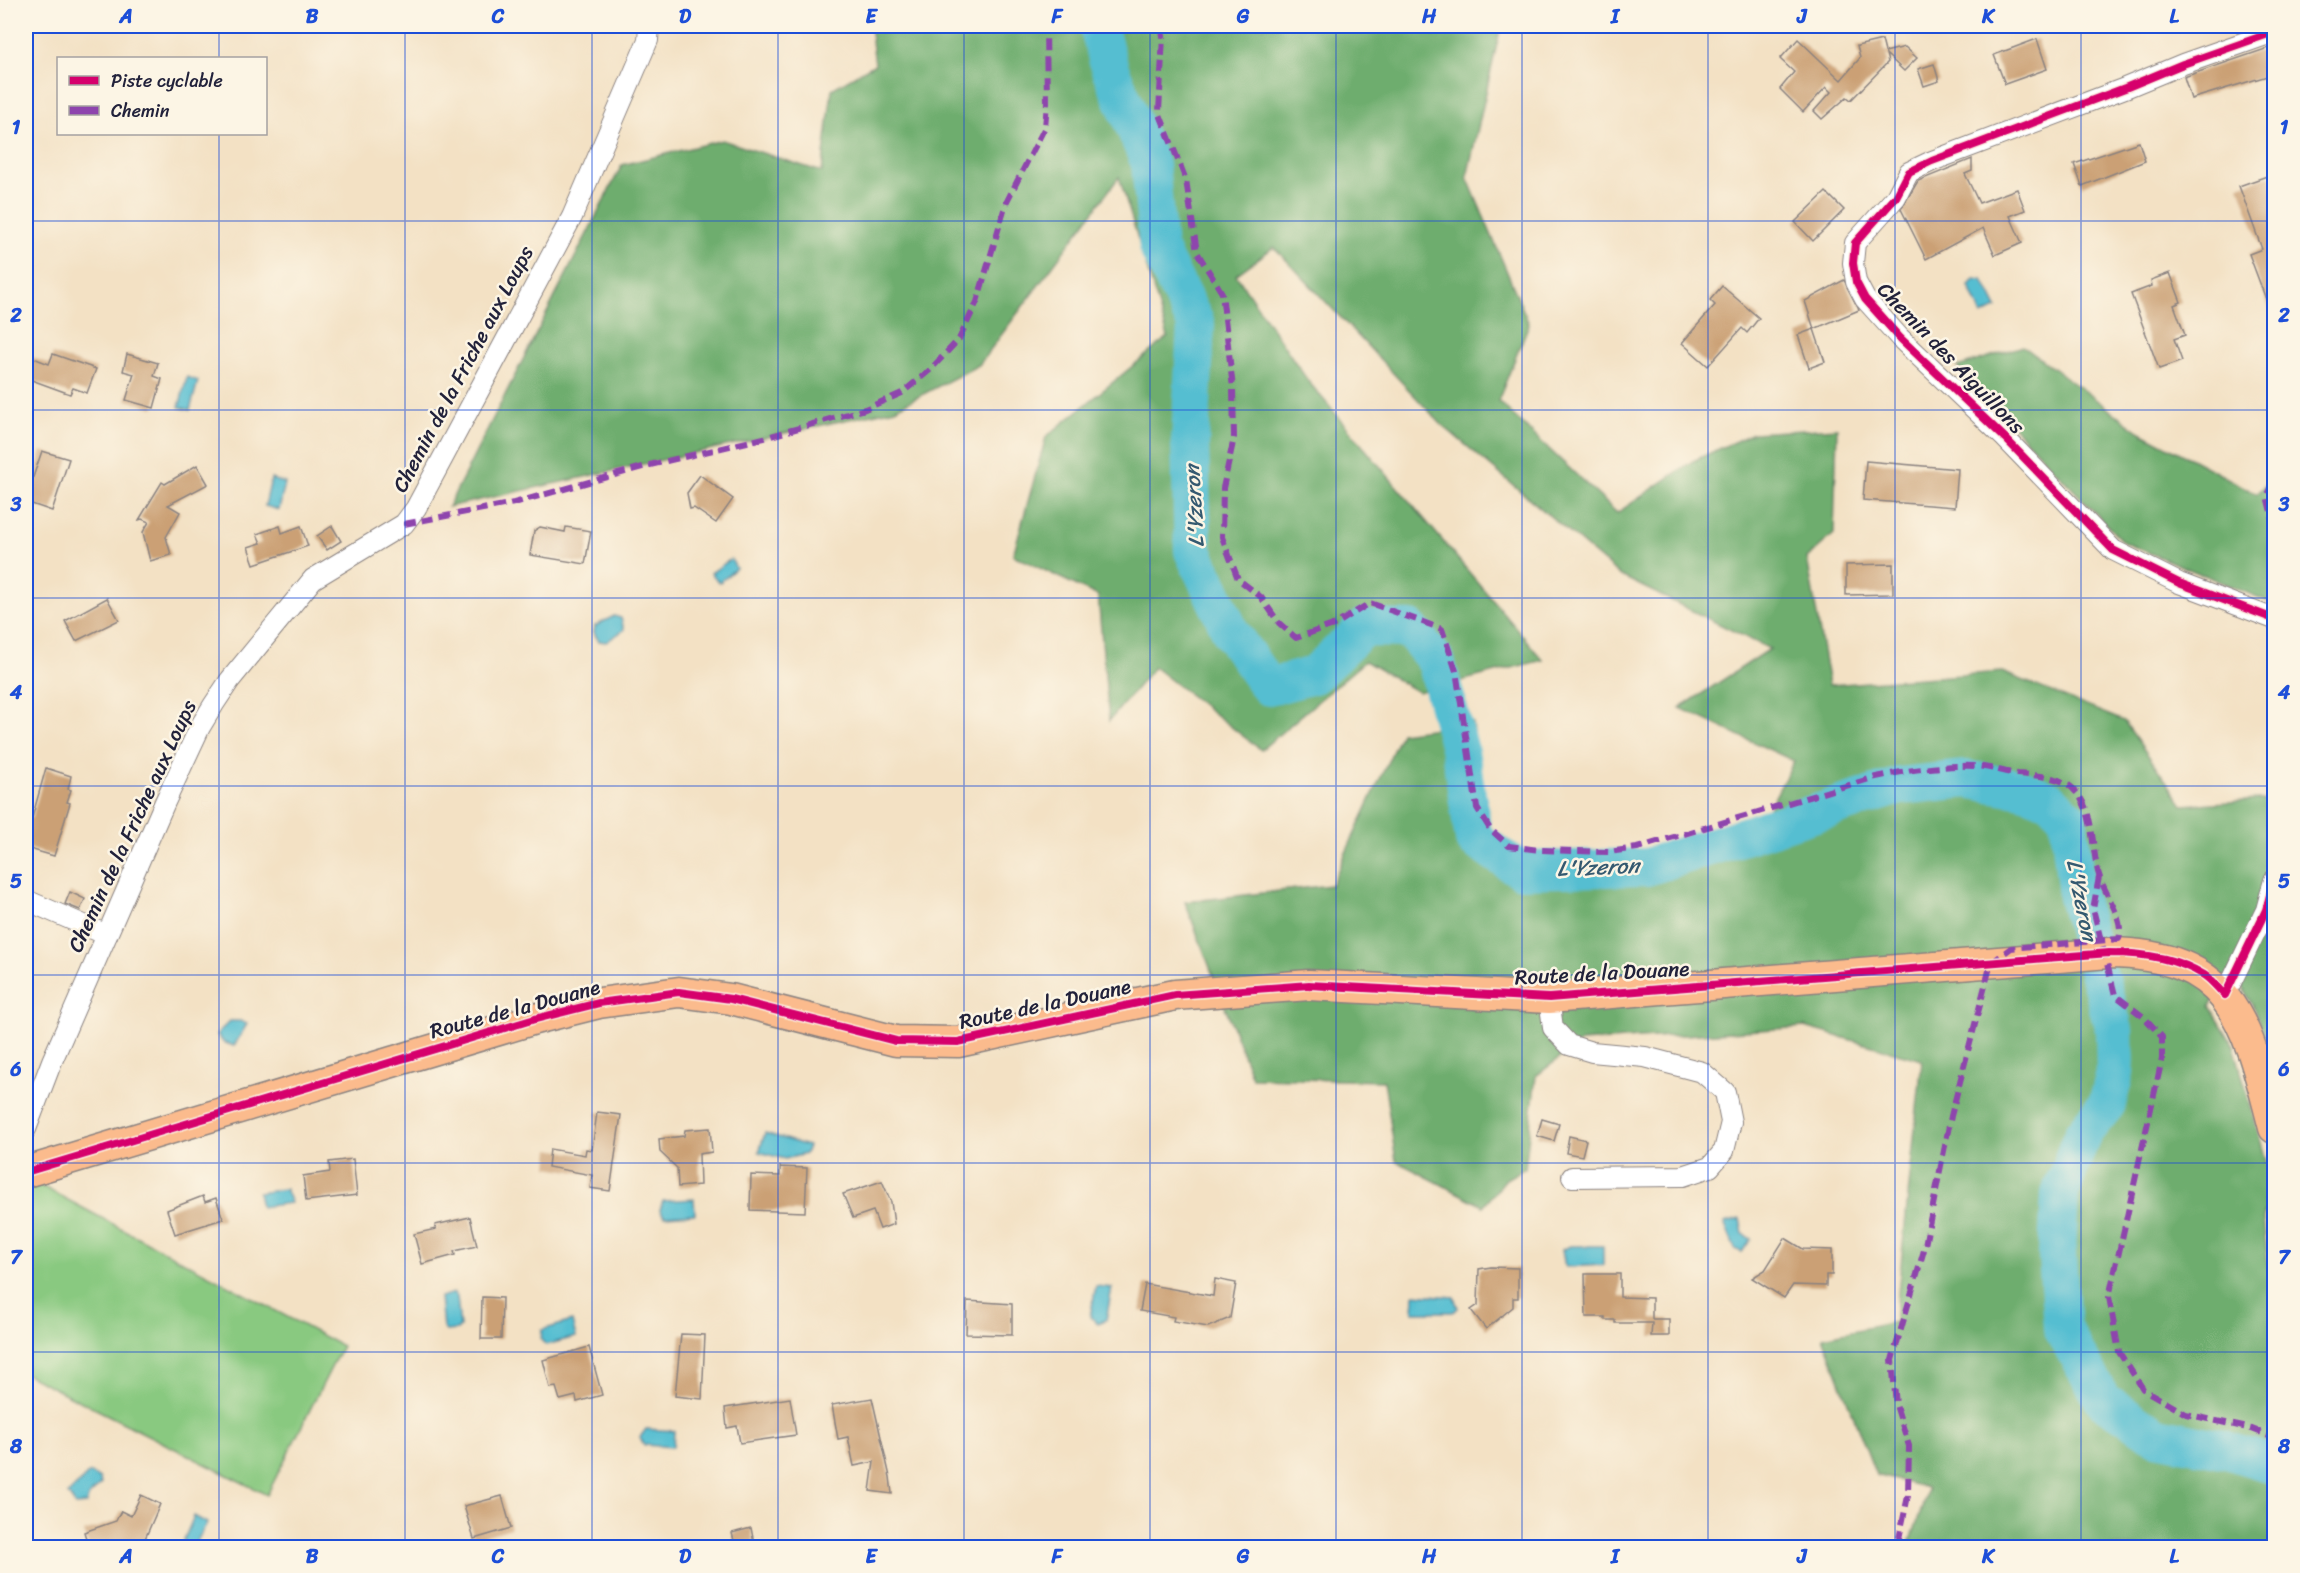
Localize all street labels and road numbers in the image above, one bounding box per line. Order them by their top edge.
street label: Chemin de la Friche aux Loups [382,238,545,499]
street label: Chemin des Aiguillons [1868,273,2035,444]
street label: Chemin de la Friche aux Loups [57,693,208,959]
street label: Route de la Douane [1514,949,1690,997]
street label: Route de la Douane [955,967,1135,1041]
street label: Route de la Douane [426,968,604,1050]

